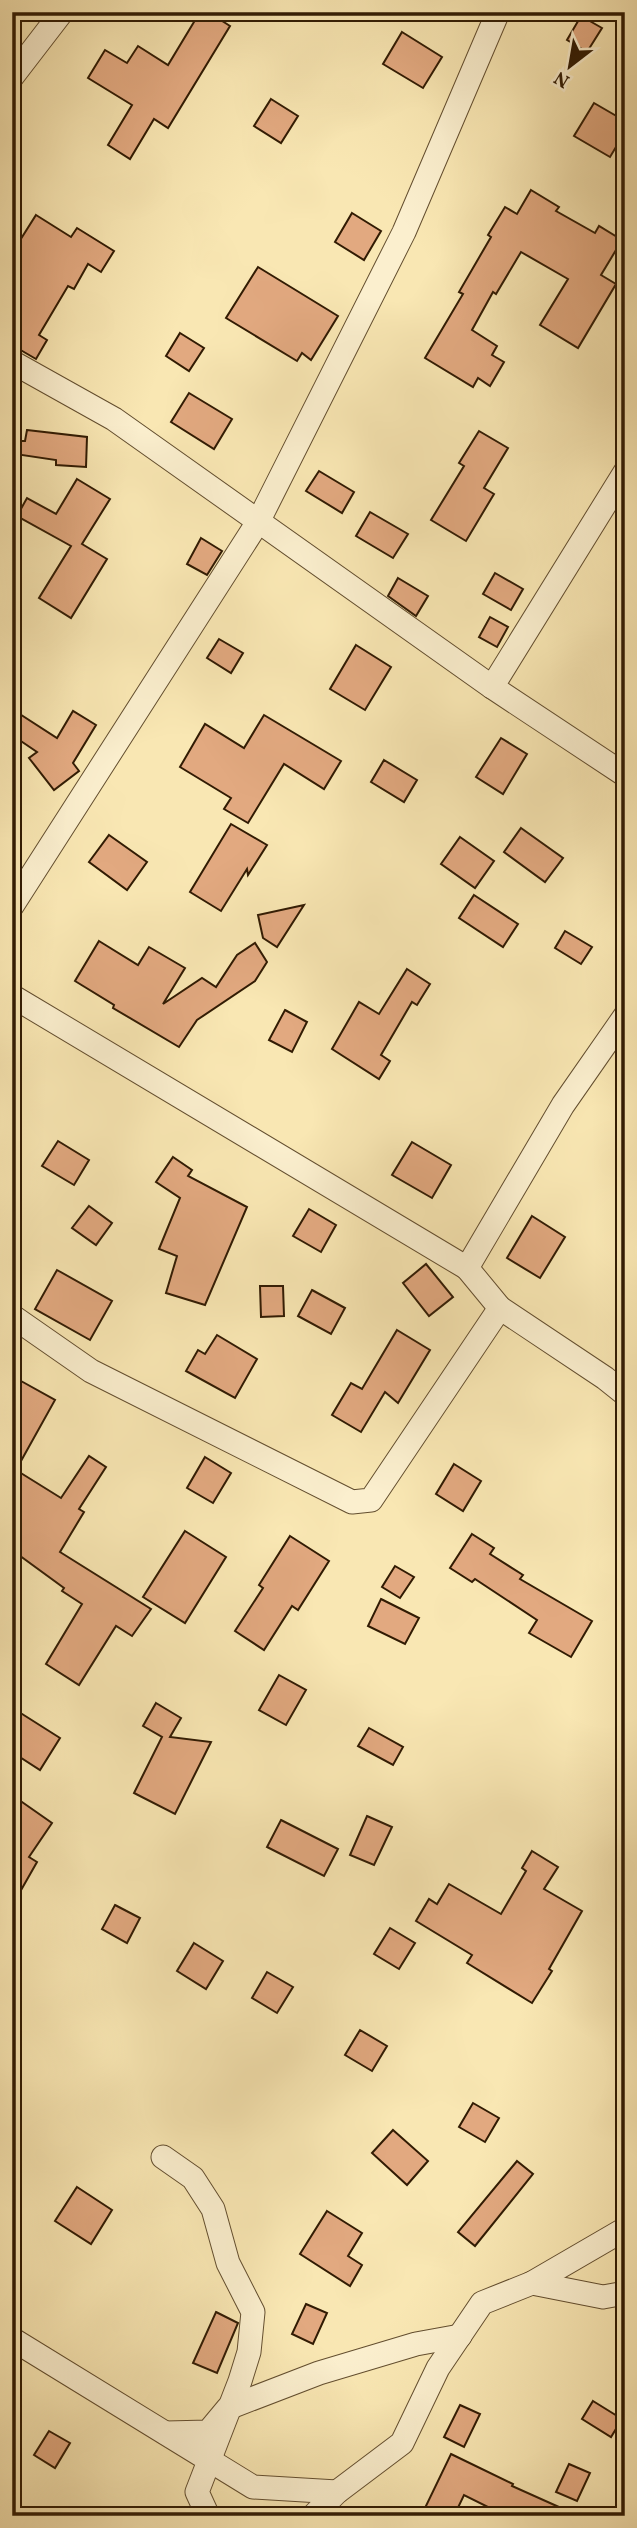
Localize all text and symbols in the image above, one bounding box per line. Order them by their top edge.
north arrow [536,32,606,102]
text: N [549,64,575,94]

